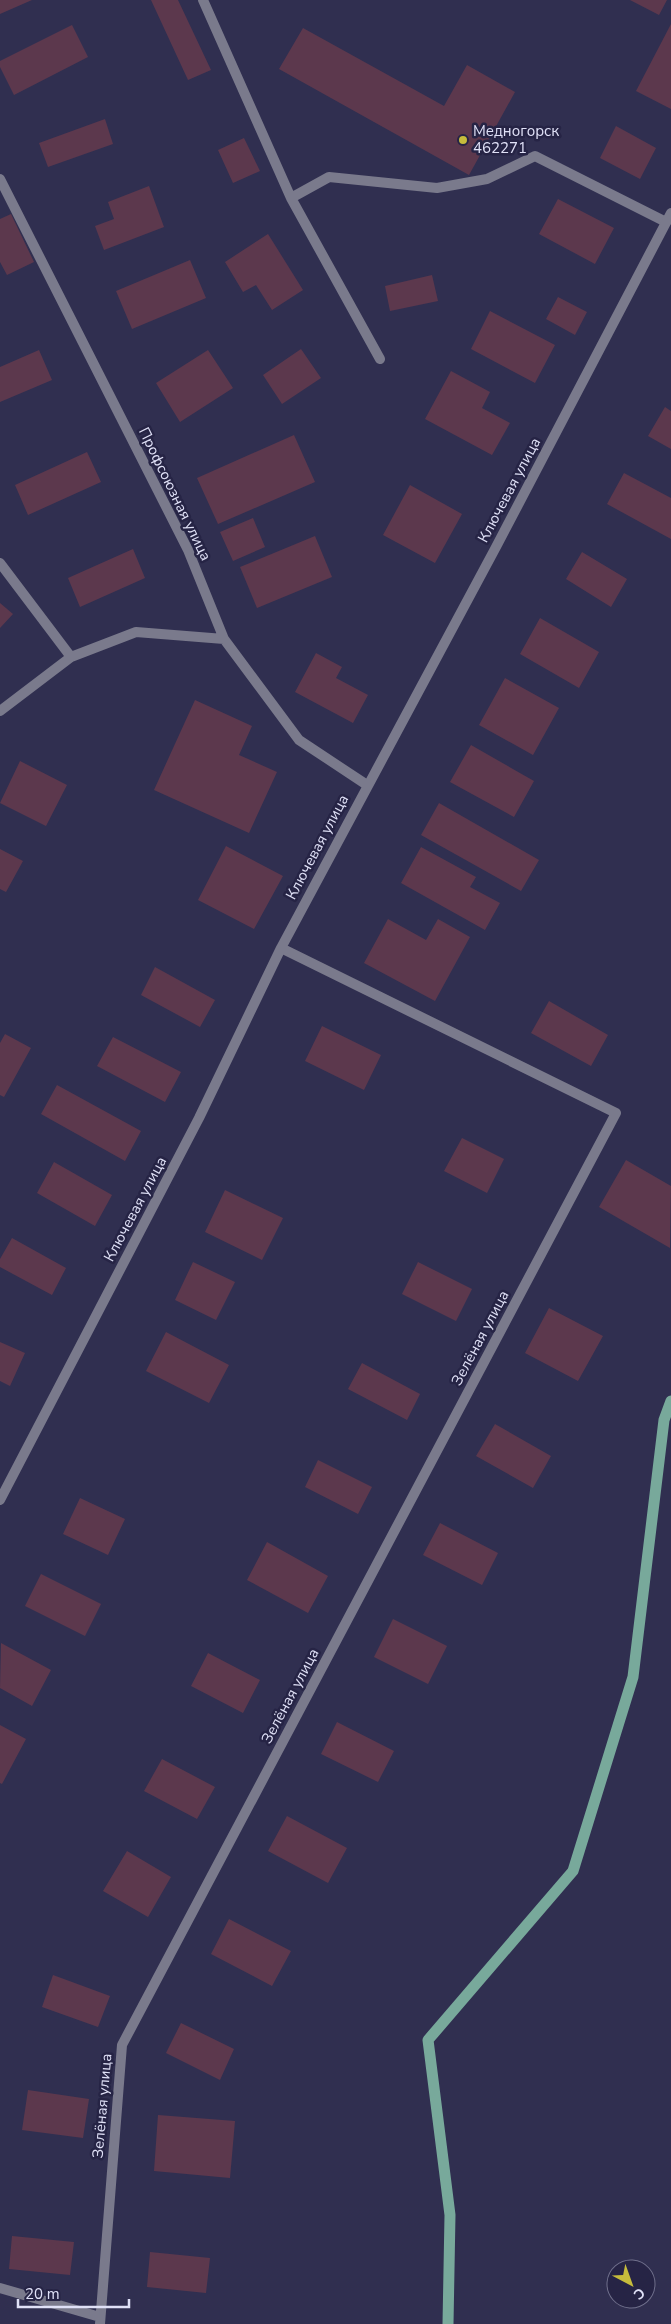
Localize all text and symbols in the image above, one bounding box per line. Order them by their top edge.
place label: Медногорск 462271 [473,121,559,158]
marker: Медногорск 462271 [457,134,469,146]
street label: Профсоюзная улица [134,424,216,564]
street label: Ключевая улица [473,434,545,546]
street label: Ключевая улица [281,791,353,903]
street label: Ключевая улица [99,1153,171,1265]
street label: Зелёная улица [446,1287,514,1389]
street label: Зелёная улица [256,1645,324,1747]
street label: Зелёная улица [87,2053,117,2159]
north arrow [606,2259,656,2309]
scale bar [18,2276,129,2308]
text: С [629,2283,649,2304]
text: 20 m [25,2284,60,2304]

